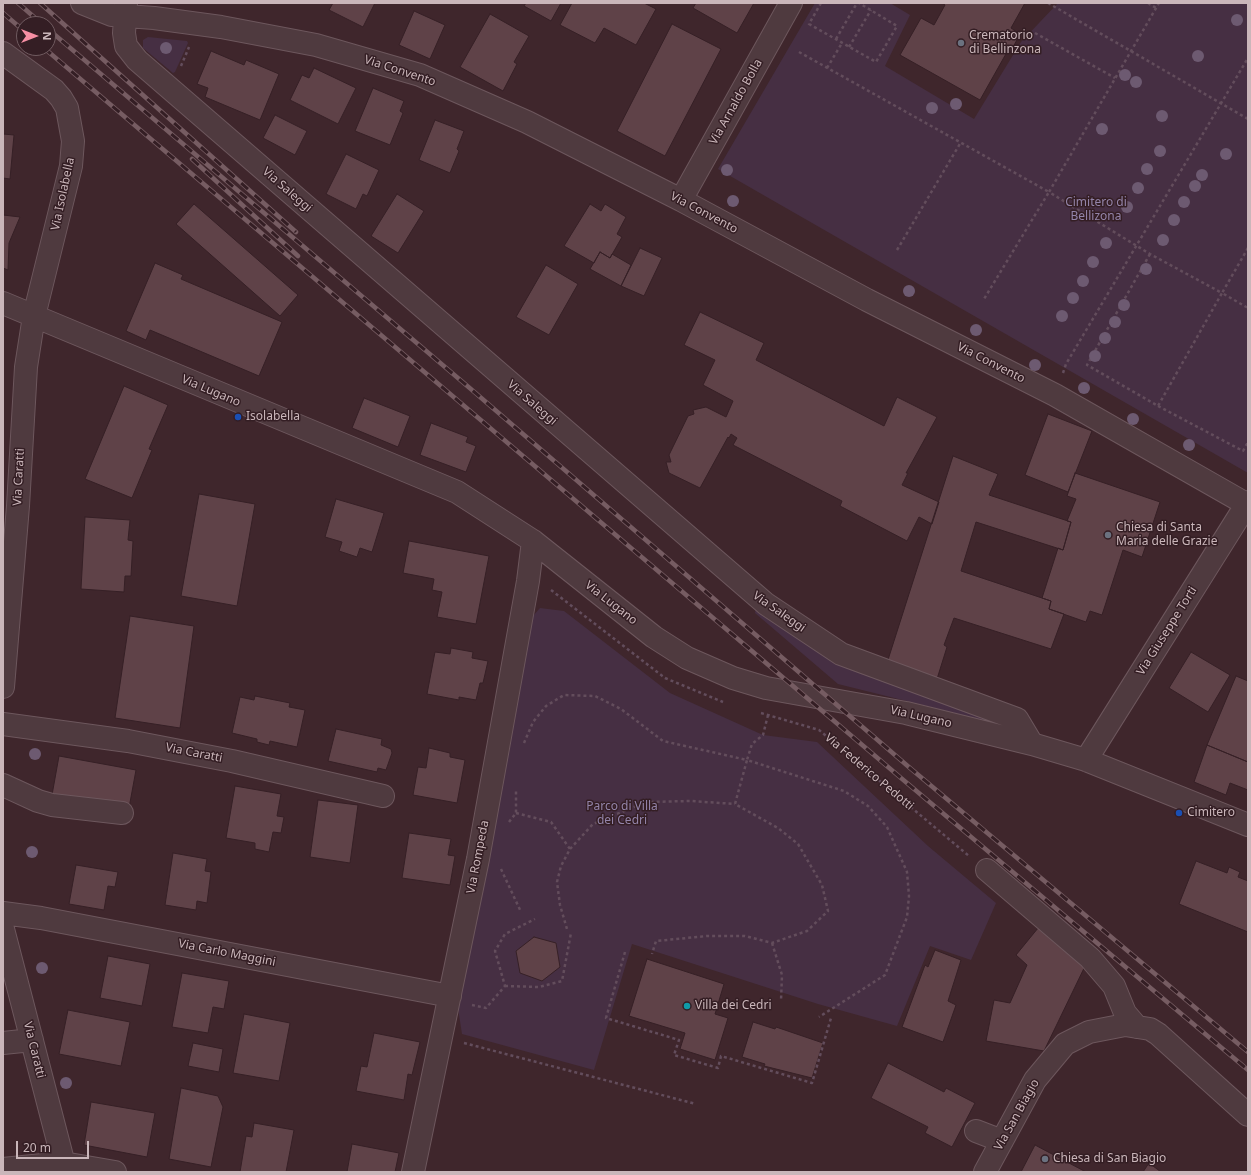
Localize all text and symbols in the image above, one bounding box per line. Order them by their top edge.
north arrow [16,16,56,56]
place label: Crematorio di Bellinzona [969,29,1041,57]
text: N [40,32,55,40]
marker: Crematorio di Bellinzona [956,38,966,48]
street label: Via Convento [362,53,438,89]
street label: Via Arnaldo Bolla [706,57,766,147]
street label: Via Isolabella [48,156,78,232]
street label: Via Saleggi [259,164,315,216]
street label: Via Convento [668,189,740,237]
park label: Cimitero di Bellizona [1065,196,1127,224]
street label: Via Convento [955,340,1027,386]
street label: Via Lugano [179,372,243,410]
street label: Via Saleggi [504,377,560,429]
place label: Isolabella [246,410,300,424]
marker: Isolabella [233,412,243,422]
street label: Via Caratti [10,448,28,506]
place label: Chiesa di Santa Maria delle Grazie [1116,521,1217,549]
marker: Chiesa di Santa Maria delle Grazie [1103,530,1113,540]
street label: Via Lugano [582,578,640,628]
street label: Via Giuseppe Torti [1134,584,1200,678]
street label: Via Saleggi [750,589,808,635]
street label: Via Lugano [889,703,953,731]
street label: Via Federico Pedotti [822,731,916,813]
street label: Via Caratti [164,740,224,766]
park label: Parco di Villa dei Cedri [586,800,658,828]
place label: Cimitero [1187,806,1235,820]
marker: Cimitero [1174,808,1184,818]
street label: Via Rompeda [464,819,492,895]
street label: Via Carlo Maggini [177,936,277,970]
place label: Villa dei Cedri [695,999,771,1013]
marker: Villa dei Cedri [682,1001,692,1011]
street label: Via Caratti [20,1020,48,1080]
street label: Via San Biagio [991,1077,1043,1153]
scale bar [18,1133,91,1159]
text: 20 m [23,1139,51,1156]
place label: Chiesa di San Biagio [1053,1152,1166,1166]
marker: Chiesa di San Biagio [1040,1154,1050,1164]

